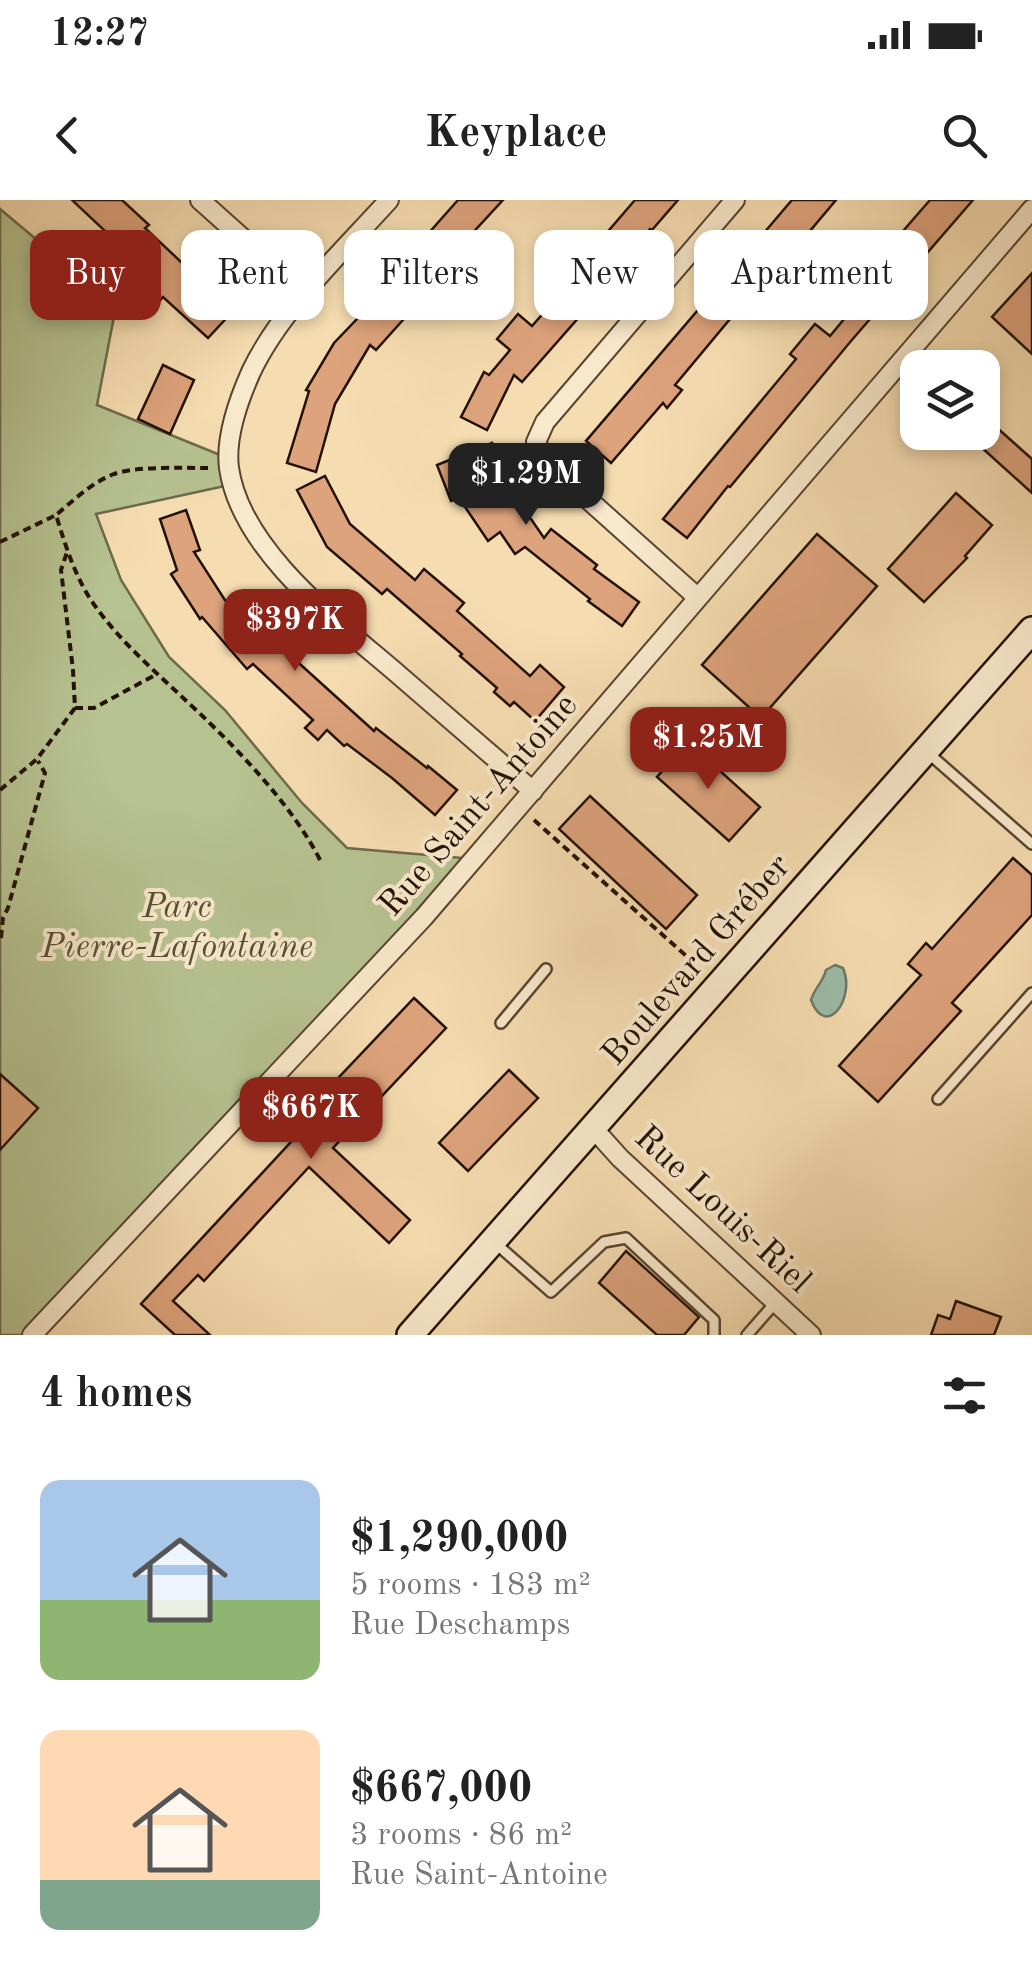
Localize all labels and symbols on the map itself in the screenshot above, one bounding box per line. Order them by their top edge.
pin: $1.29M [445,443,607,528]
pin: $397K [225,589,365,674]
street label: Rue Saint-Antoine [373,688,585,923]
pin: $1.25M [627,707,789,792]
street label: Boulevard Gréber [596,848,798,1073]
park label: Parc Pierre-Lafontaine [40,890,313,965]
pin: $667K [241,1077,381,1162]
street label: Rue Louis-Riel [627,1120,817,1300]

